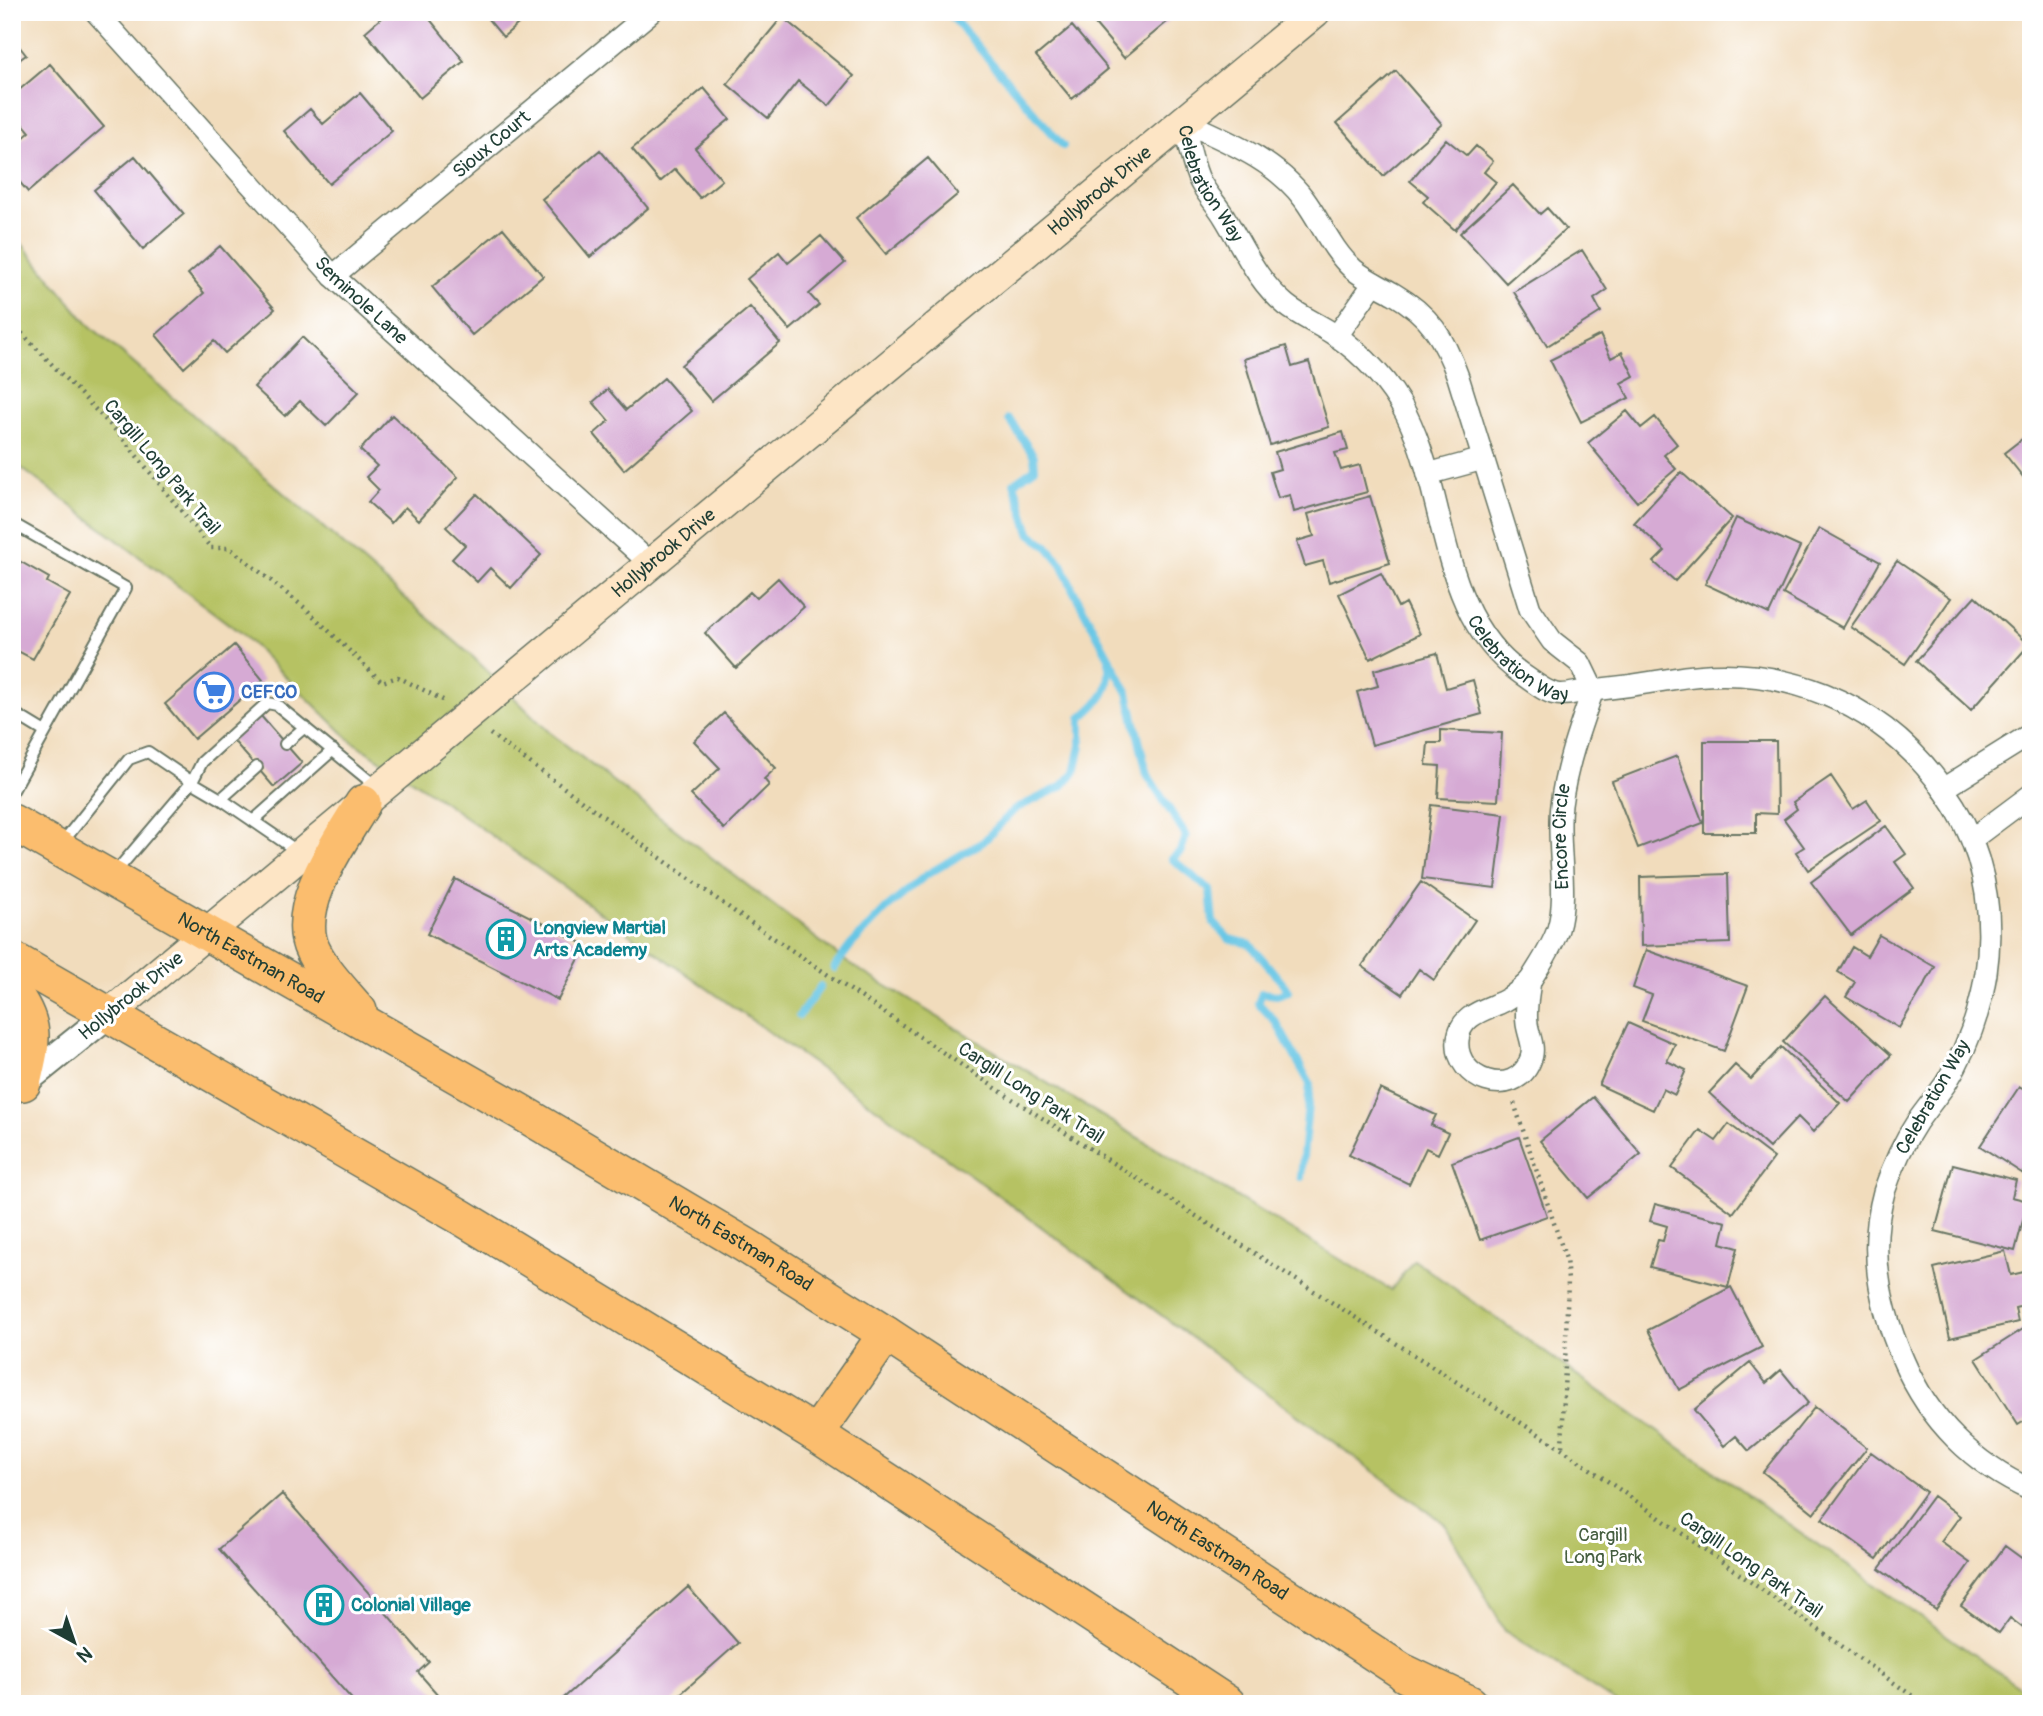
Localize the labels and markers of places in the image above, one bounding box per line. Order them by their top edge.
supermarket icon: CEFCO [193,671,235,713]
place label: CEFCO [241,680,297,704]
place label: Longview Martial Arts Academy [533,916,666,962]
building icon: Longview Martial Arts Academy [485,918,527,960]
building icon: Colonial Village [303,1584,345,1626]
place label: Colonial Village [351,1593,471,1617]

